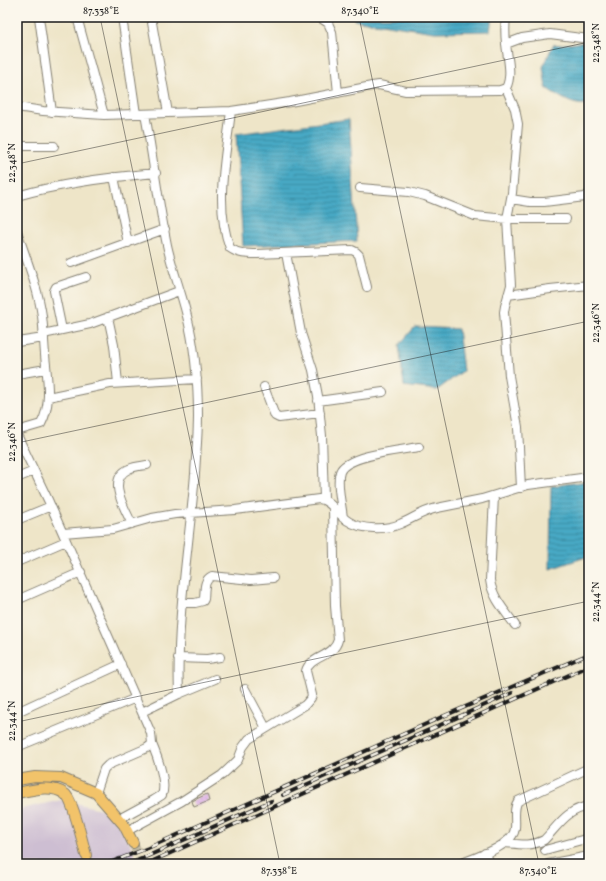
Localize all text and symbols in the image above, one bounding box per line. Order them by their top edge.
text: 87.338°E [83,4,119,18]
text: 87.340°E [341,4,379,18]
text: 22.348°N [589,23,603,63]
text: 22.348°N [5,143,19,183]
text: 22.346°N [589,302,603,343]
text: 22.346°N [5,421,19,462]
text: 22.344°N [589,581,603,622]
text: 22.344°N [5,700,19,741]
text: 87.338°E [261,864,297,878]
text: 87.340°E [519,864,557,878]

